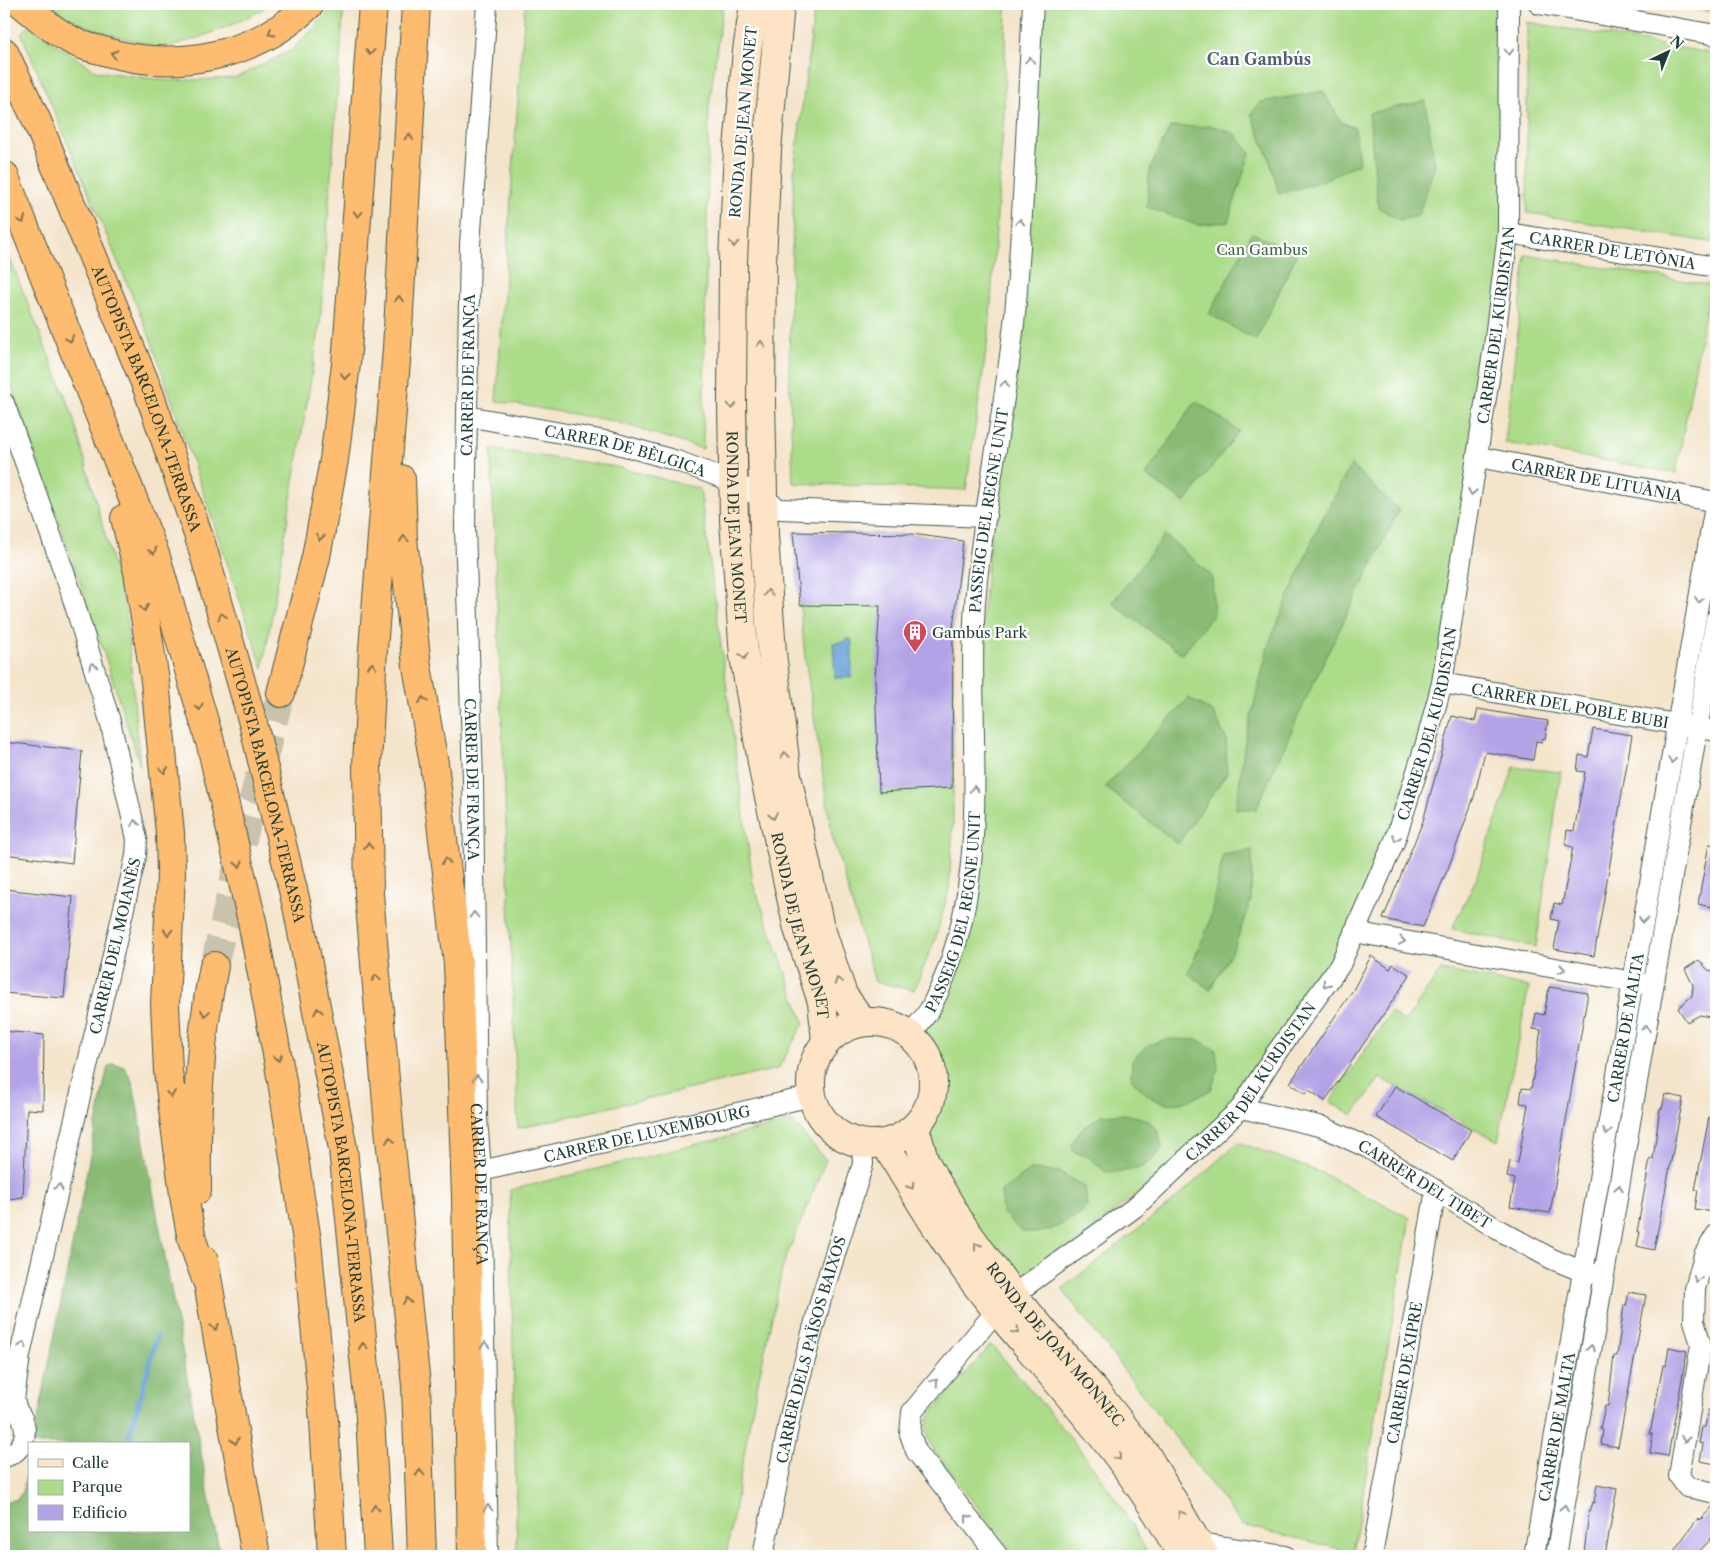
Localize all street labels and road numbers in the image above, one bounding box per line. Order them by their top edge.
street label: RONDA DE JEAN MONET [725,24,761,219]
street label: CARRER DEL KURDISTAN [1473,226,1518,425]
street label: CARRER DE LETÒNIA [1528,227,1698,273]
street label: AUTOPISTA BARCELONA-TERRASSA [88,261,206,535]
street label: CARRER DE FRANÇA [457,293,479,456]
street label: PASSEIG DEL REGNE UNIT [965,406,1012,614]
street label: CARRER DE BÈLGICA [543,421,710,481]
street label: RONDA DE JEAN MONET [723,430,751,624]
street label: CARRER DE LITUÀNIA [1510,454,1685,505]
street label: CARRER DEL KURDISTAN [1392,625,1460,823]
street label: AUTOPISTA BARCELONA-TERRASSA [222,644,310,925]
street label: CARRER DEL POBLE BUBI [1470,679,1670,732]
street label: CARRER DE FRANÇA [461,698,483,861]
street label: PASSEIG DEL REGNE UNIT [921,810,984,1015]
street label: RONDA DE JEAN MONET [767,830,833,1020]
street label: CARRER DEL MOIANÈS [85,856,145,1036]
street label: CARRER DE MALTA [1603,951,1647,1104]
street label: CARRER DEL KURDISTAN [1181,998,1320,1165]
street label: AUTOPISTA BARCELONA-TERRASSA [313,1039,370,1324]
street label: CARRER DE LUXEMBOURG [542,1101,752,1166]
street label: CARRER DE FRANÇA [467,1103,492,1266]
street label: CARRER DEL TIBET [1355,1135,1496,1233]
street label: CARRER DELS PAÏSOS BAIXOS [772,1233,850,1465]
street label: RONDA DE JOAN MONNEC [983,1258,1129,1430]
street label: CARRER DE XIPRE [1382,1300,1426,1445]
street label: CARRER DE MALTA [1534,1350,1579,1503]

